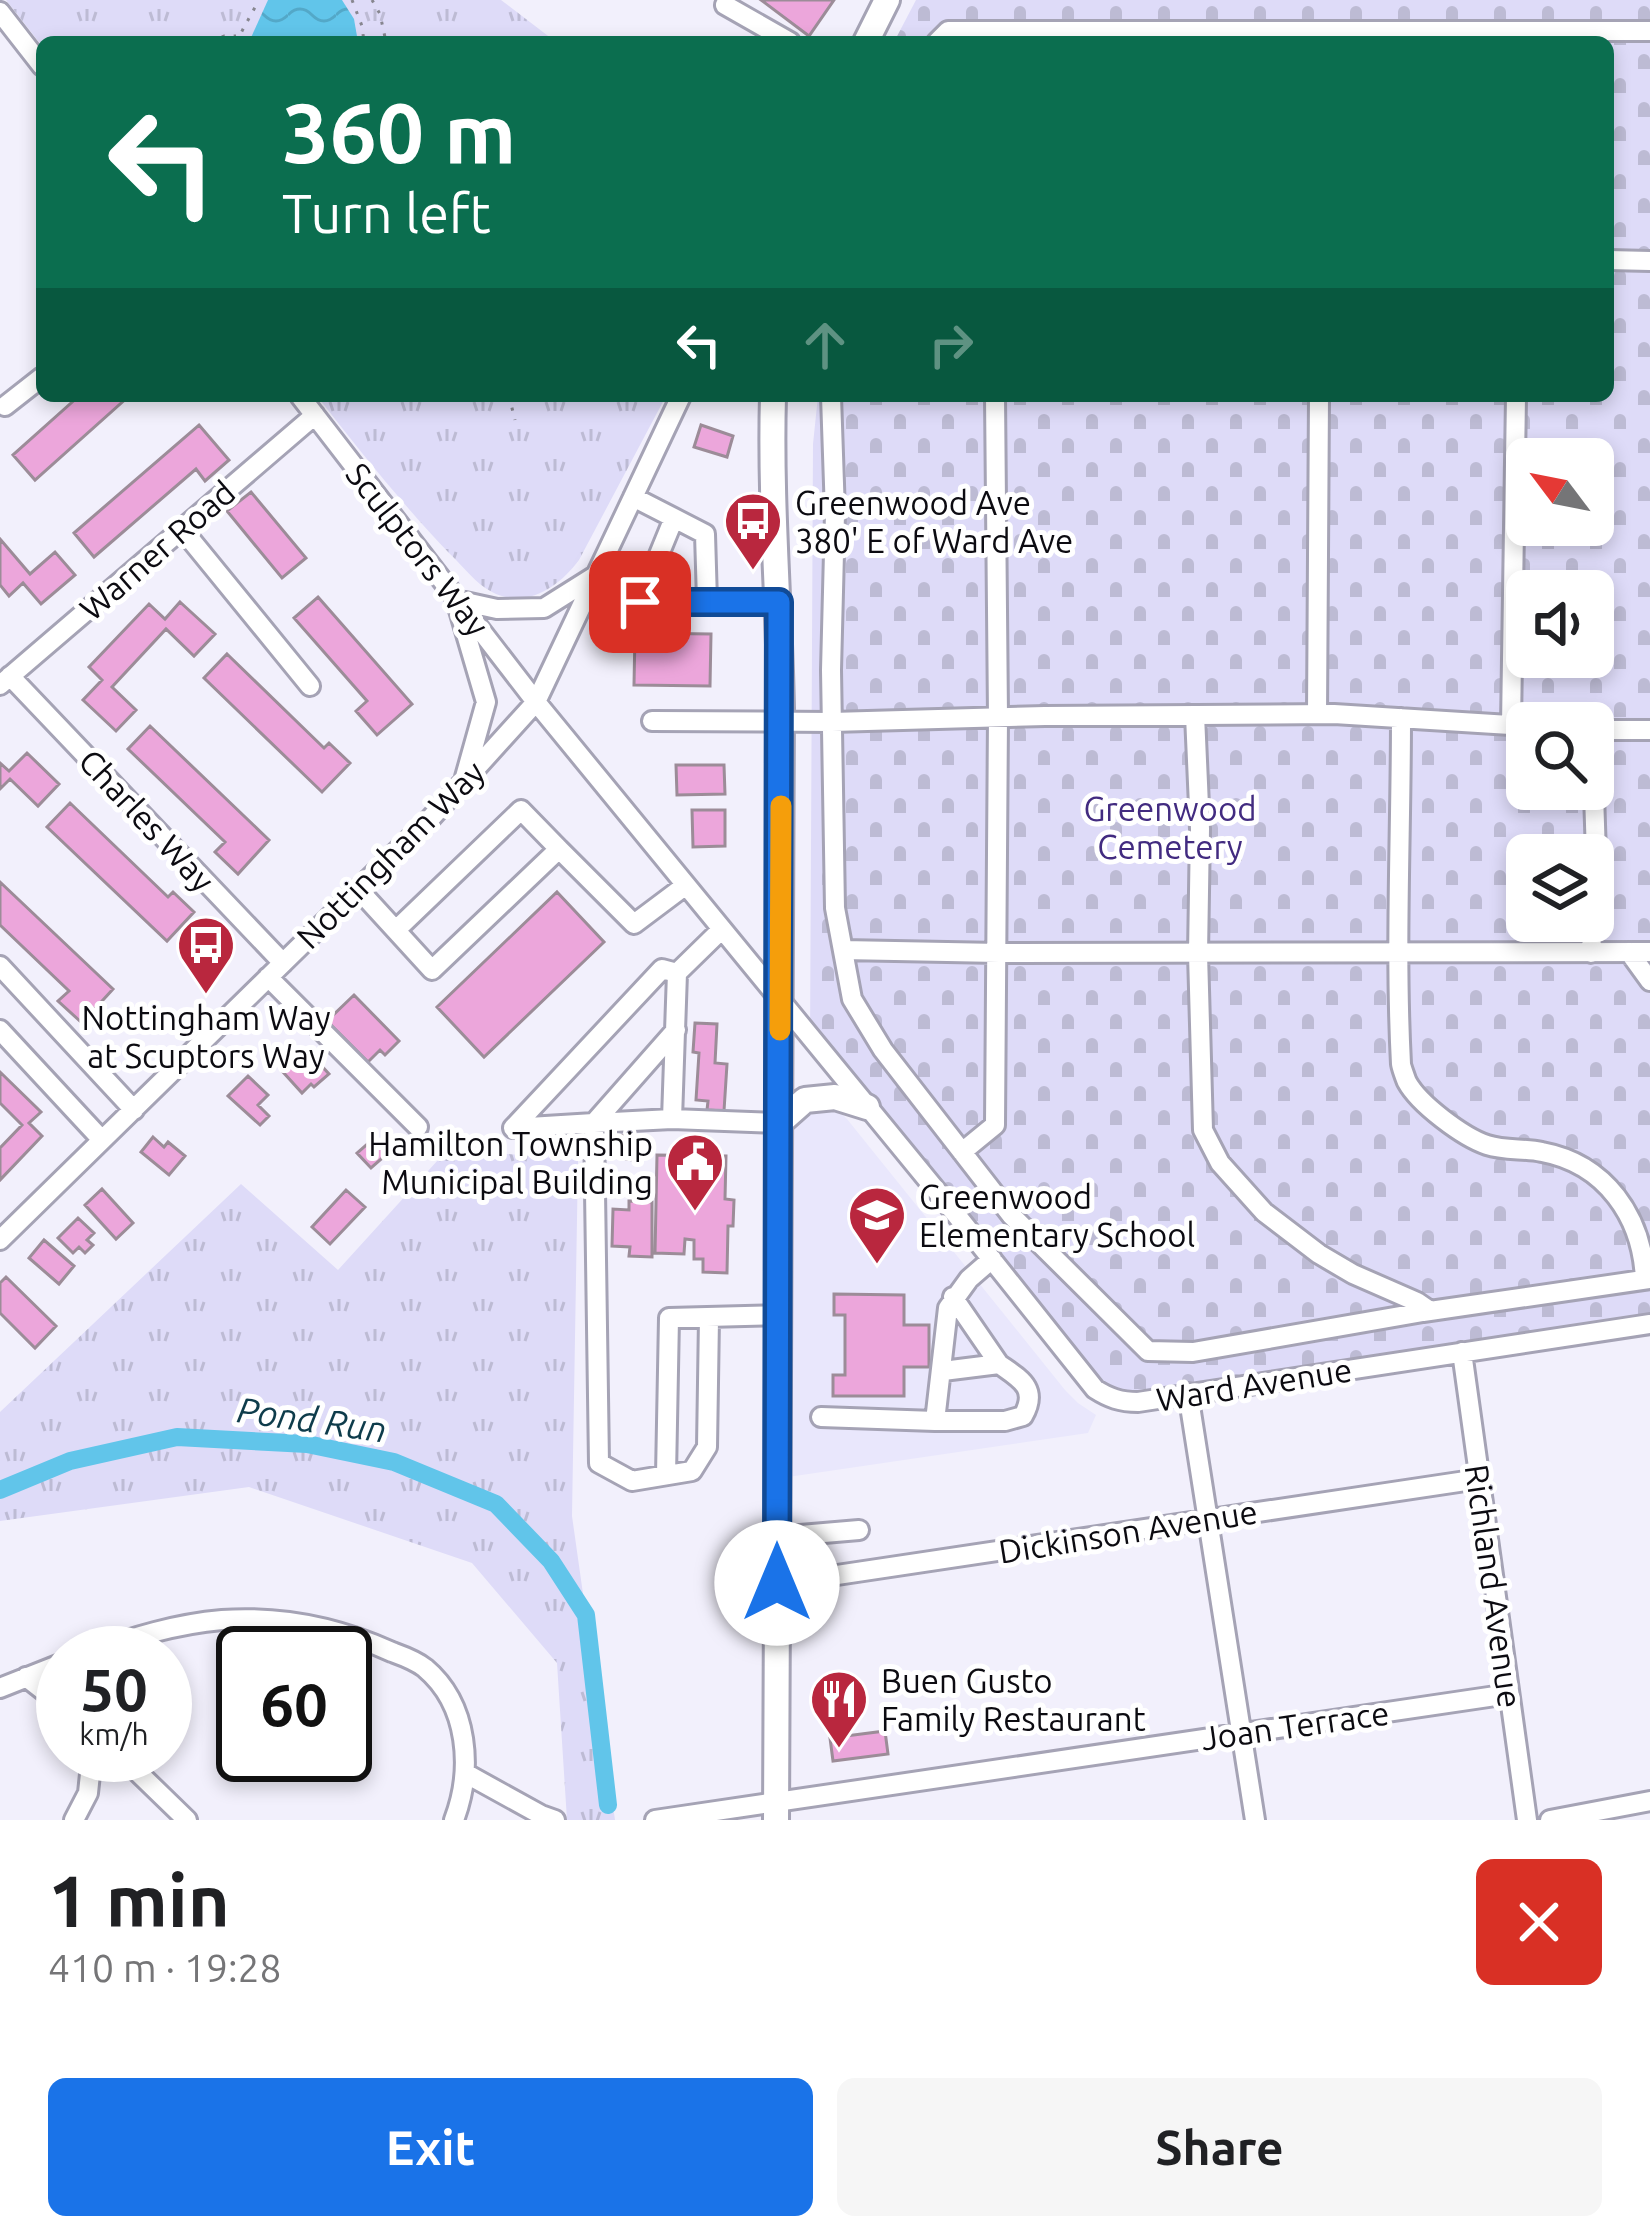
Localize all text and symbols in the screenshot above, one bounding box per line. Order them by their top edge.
icon: left [84,84,240,240]
text: 360 m [282,85,516,179]
text: Turn left [282,183,491,243]
icon: left [666,312,732,378]
icon: ahead [792,312,858,378]
icon: right [918,312,984,378]
north arrow [1506,438,1614,546]
map controls [1506,438,1614,942]
street label: Sculptors Way [339,455,497,643]
street label: Warner Road [72,473,242,627]
place label: Greenwood Ave 380' E of Ward Ave [795,484,1073,559]
bus stop icon: Greenwood Ave 380' E of Ward Ave [722,490,784,572]
pin [589,551,691,653]
icon: arrive [607,569,673,635]
button: sound [1506,570,1614,678]
button: search [1506,702,1614,810]
street label: Charles Way [72,742,222,899]
street label: Nottingham Way [289,753,491,955]
park label: Greenwood Cemetery [1083,790,1257,865]
button: layers [1506,834,1614,942]
bus stop icon: Nottingham Way at Scuptors Way [175,914,237,996]
place label: Nottingham Way at Scuptors Way [81,999,331,1074]
place label: Hamilton Township Municipal Building [368,1125,653,1200]
public building icon: Hamilton Township Municipal Building [664,1131,726,1213]
place label: Greenwood Elementary School [919,1178,1195,1253]
school or university icon: Greenwood Elementary School [846,1184,908,1266]
street label: Ward Avenue [1154,1350,1354,1418]
water label: Pond Run [235,1388,389,1450]
street label: Richland Avenue [1459,1462,1529,1710]
street label: Dickinson Avenue [996,1492,1260,1570]
position arrow [714,1520,840,1646]
speed limit sign: 60 [216,1626,372,1782]
text: 50 [80,1655,148,1722]
place label: Buen Gusto Family Restaurant [881,1662,1146,1737]
restaurant icon: Buen Gusto Family Restaurant [808,1668,870,1750]
street label: Joan Terrace [1199,1694,1391,1756]
text: km/h [79,1717,149,1751]
button: close [1476,1859,1602,1985]
text: 1 min [48,1860,230,1941]
text: 410 m · 19:28 [48,1946,282,1989]
button: Exit [48,2078,813,2216]
button: Share [837,2078,1602,2216]

